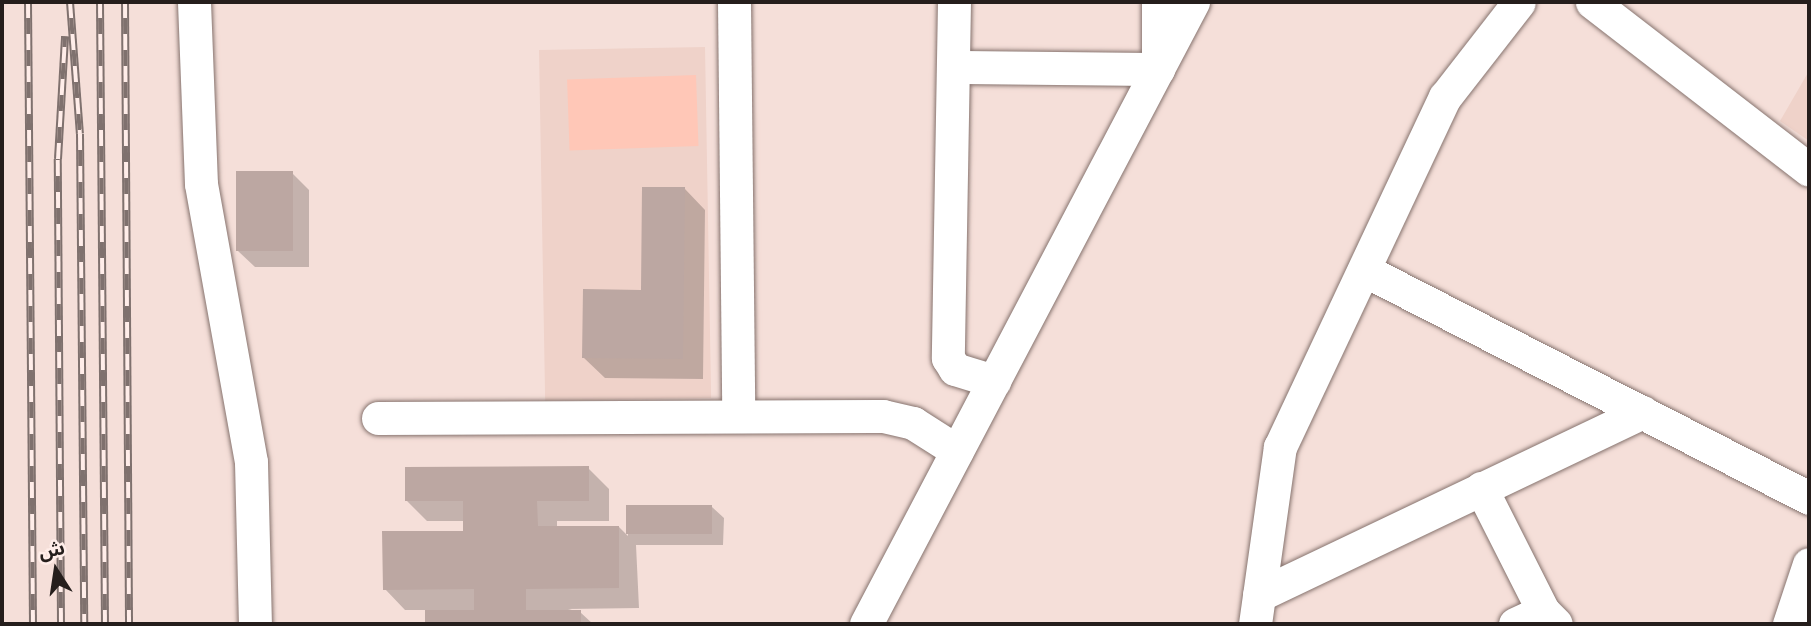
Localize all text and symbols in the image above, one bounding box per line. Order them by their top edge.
north arrow [21,535,91,605]
text: ش [36,535,67,564]

